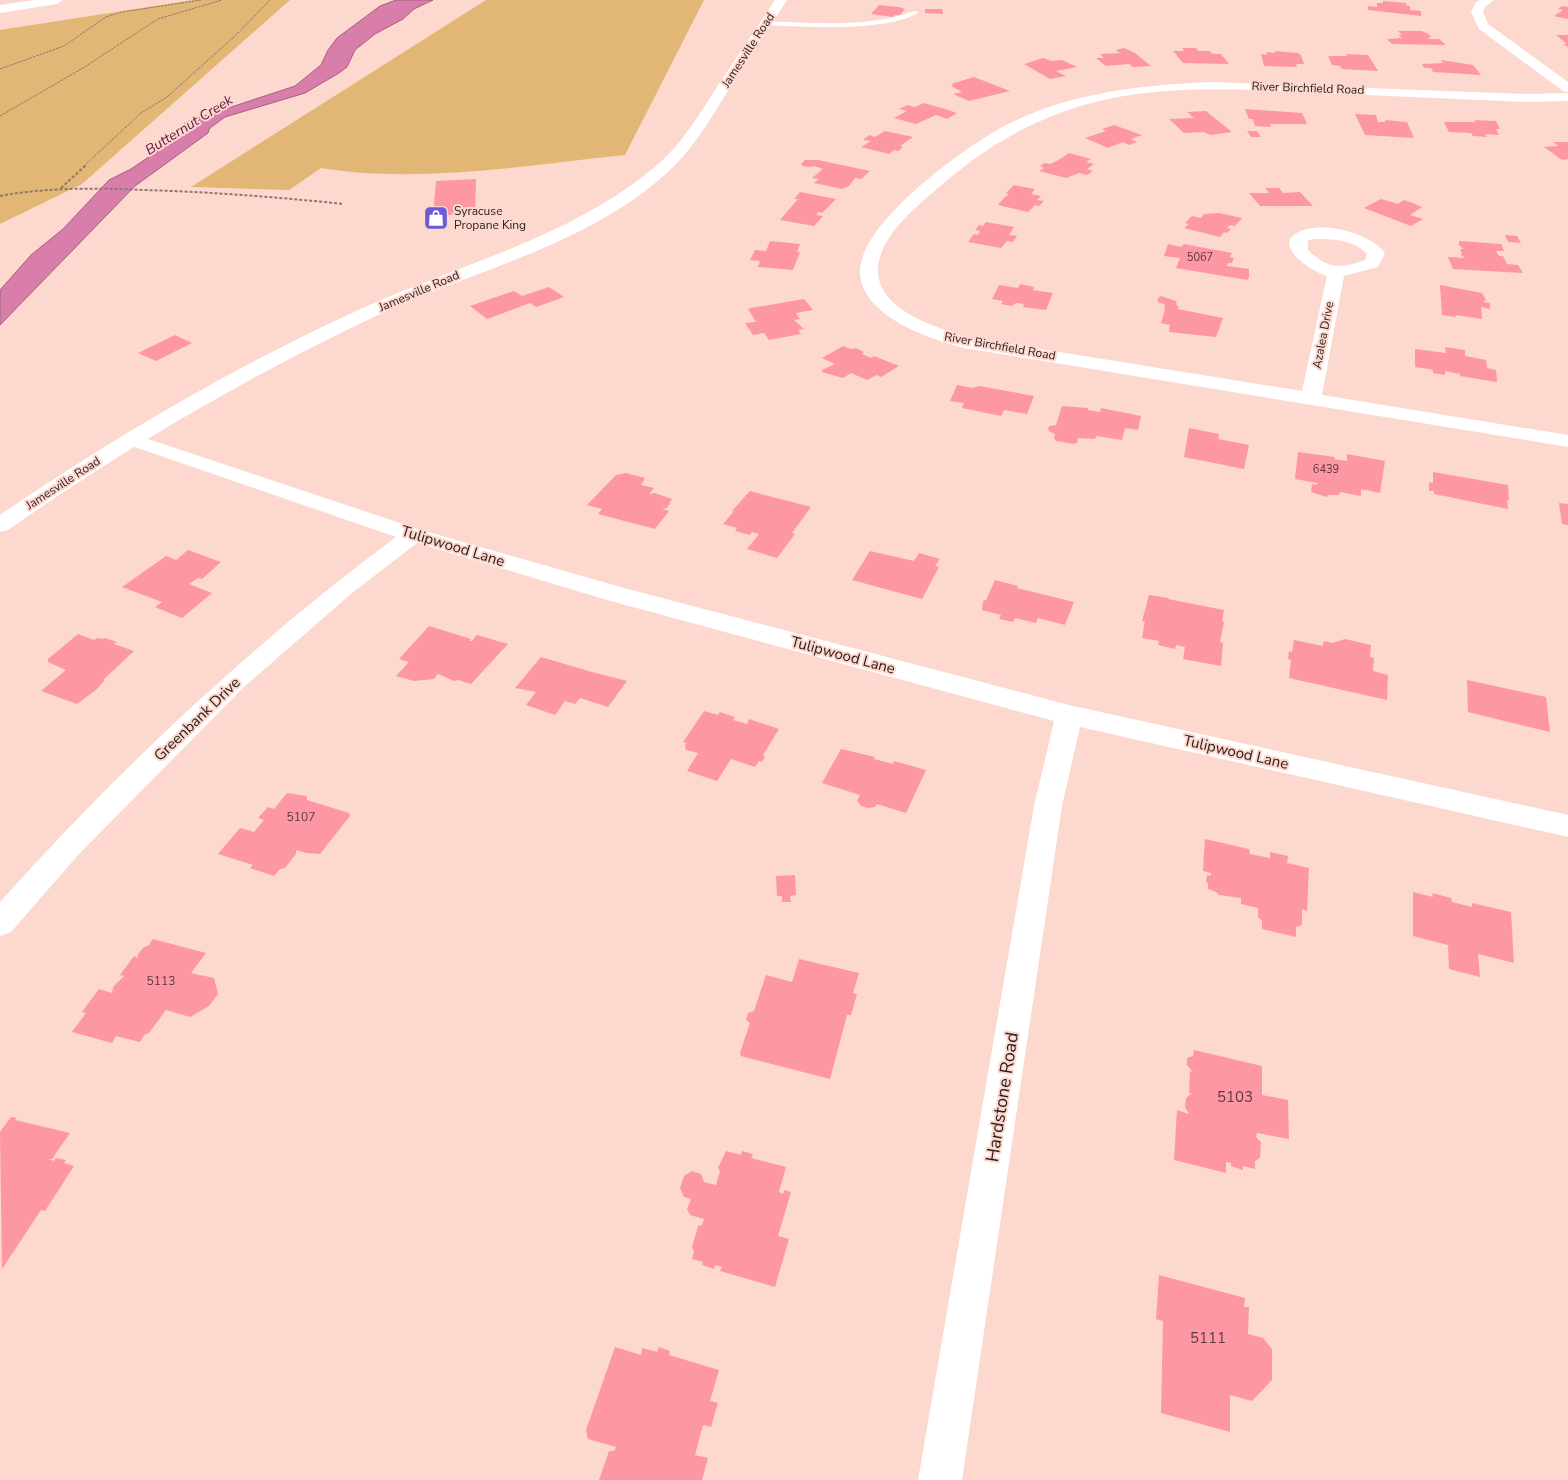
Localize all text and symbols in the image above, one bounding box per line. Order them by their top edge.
street label: Jamesville Road [717,10,778,91]
street label: River Birchfield Road [1251,78,1365,98]
water label: Butternut Creek [142,90,237,160]
place label: Syracuse Propane King [454,203,526,233]
shop icon: Syracuse Propane King [423,205,449,231]
house number: 5067 [1187,250,1213,265]
street label: Jamesville Road [375,267,462,316]
street label: Azalea Drive [1309,300,1337,370]
street label: River Birchfield Road [943,328,1057,364]
street label: Jamesville Road [22,453,103,514]
house number: 6439 [1313,462,1339,477]
street label: Tulipwood Lane [399,521,507,571]
street label: Tulipwood Lane [789,631,897,679]
street label: Greenbank Drive [149,673,245,765]
street label: Tulipwood Lane [1181,730,1291,774]
house number: 5107 [287,809,315,825]
house number: 5113 [147,973,175,989]
street label: Hardstone Road [980,1030,1024,1164]
house number: 5103 [1217,1087,1253,1107]
house number: 5111 [1190,1328,1226,1348]

